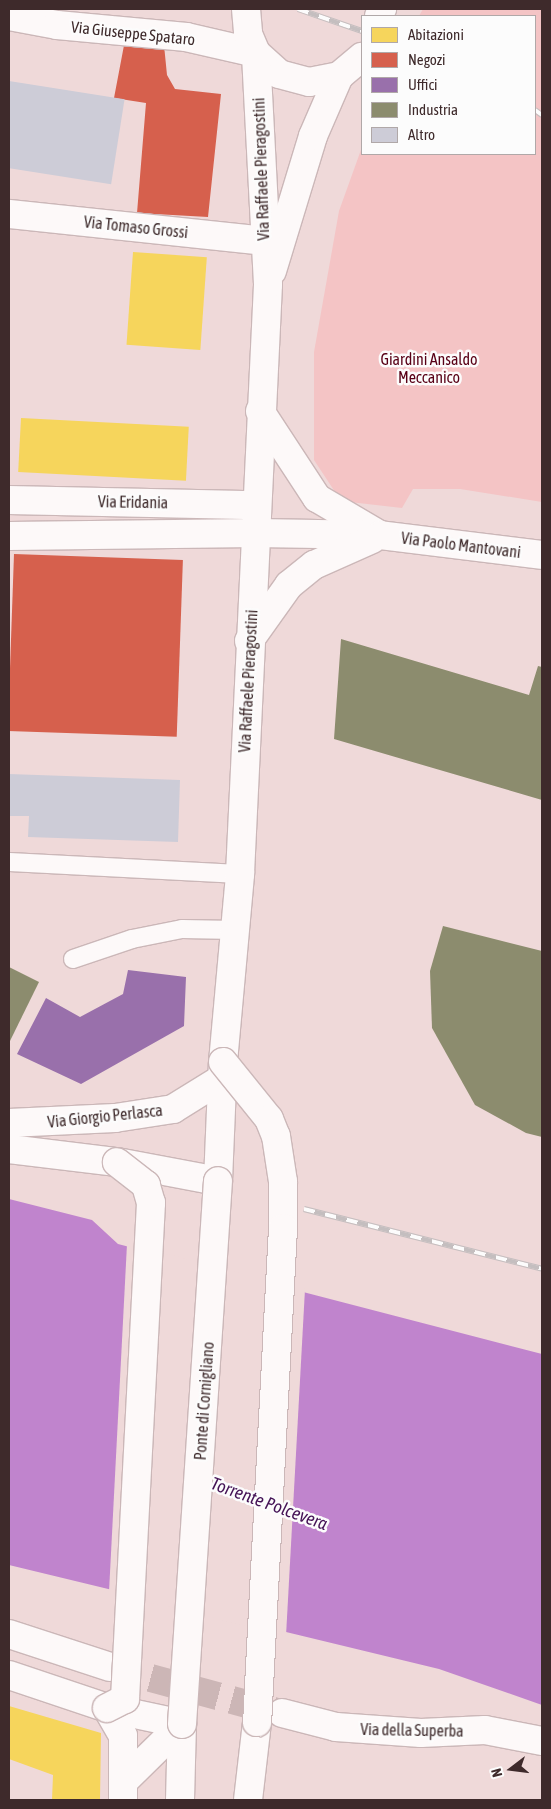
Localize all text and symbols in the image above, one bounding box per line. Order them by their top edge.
legend [361,15,536,155]
street label: Via Giuseppe Spataro [70,17,196,49]
text: Abitazioni [408,26,464,43]
text: Negozi [408,51,446,68]
text: Uffici [408,76,437,93]
street label: Via Raffaele Pieragostini [249,97,273,241]
text: Industria [408,101,458,118]
text: Altro [408,126,435,143]
street label: Via Tomaso Grossi [83,212,189,242]
park label: Giardini Ansaldo Meccanico [380,349,478,387]
street label: Via Eridania [98,492,168,512]
street label: Via Paolo Mantovani [400,528,522,562]
street label: Via Raffaele Pieragostini [235,609,261,753]
street label: Via Giorgio Perlasca [46,1100,164,1132]
street label: Ponte di Cornigliano [190,1341,218,1461]
water label: Torrente Polcevera [208,1473,330,1535]
street label: Via della Superba [360,1720,464,1740]
north arrow [486,1744,536,1794]
text: N [488,1767,505,1779]

